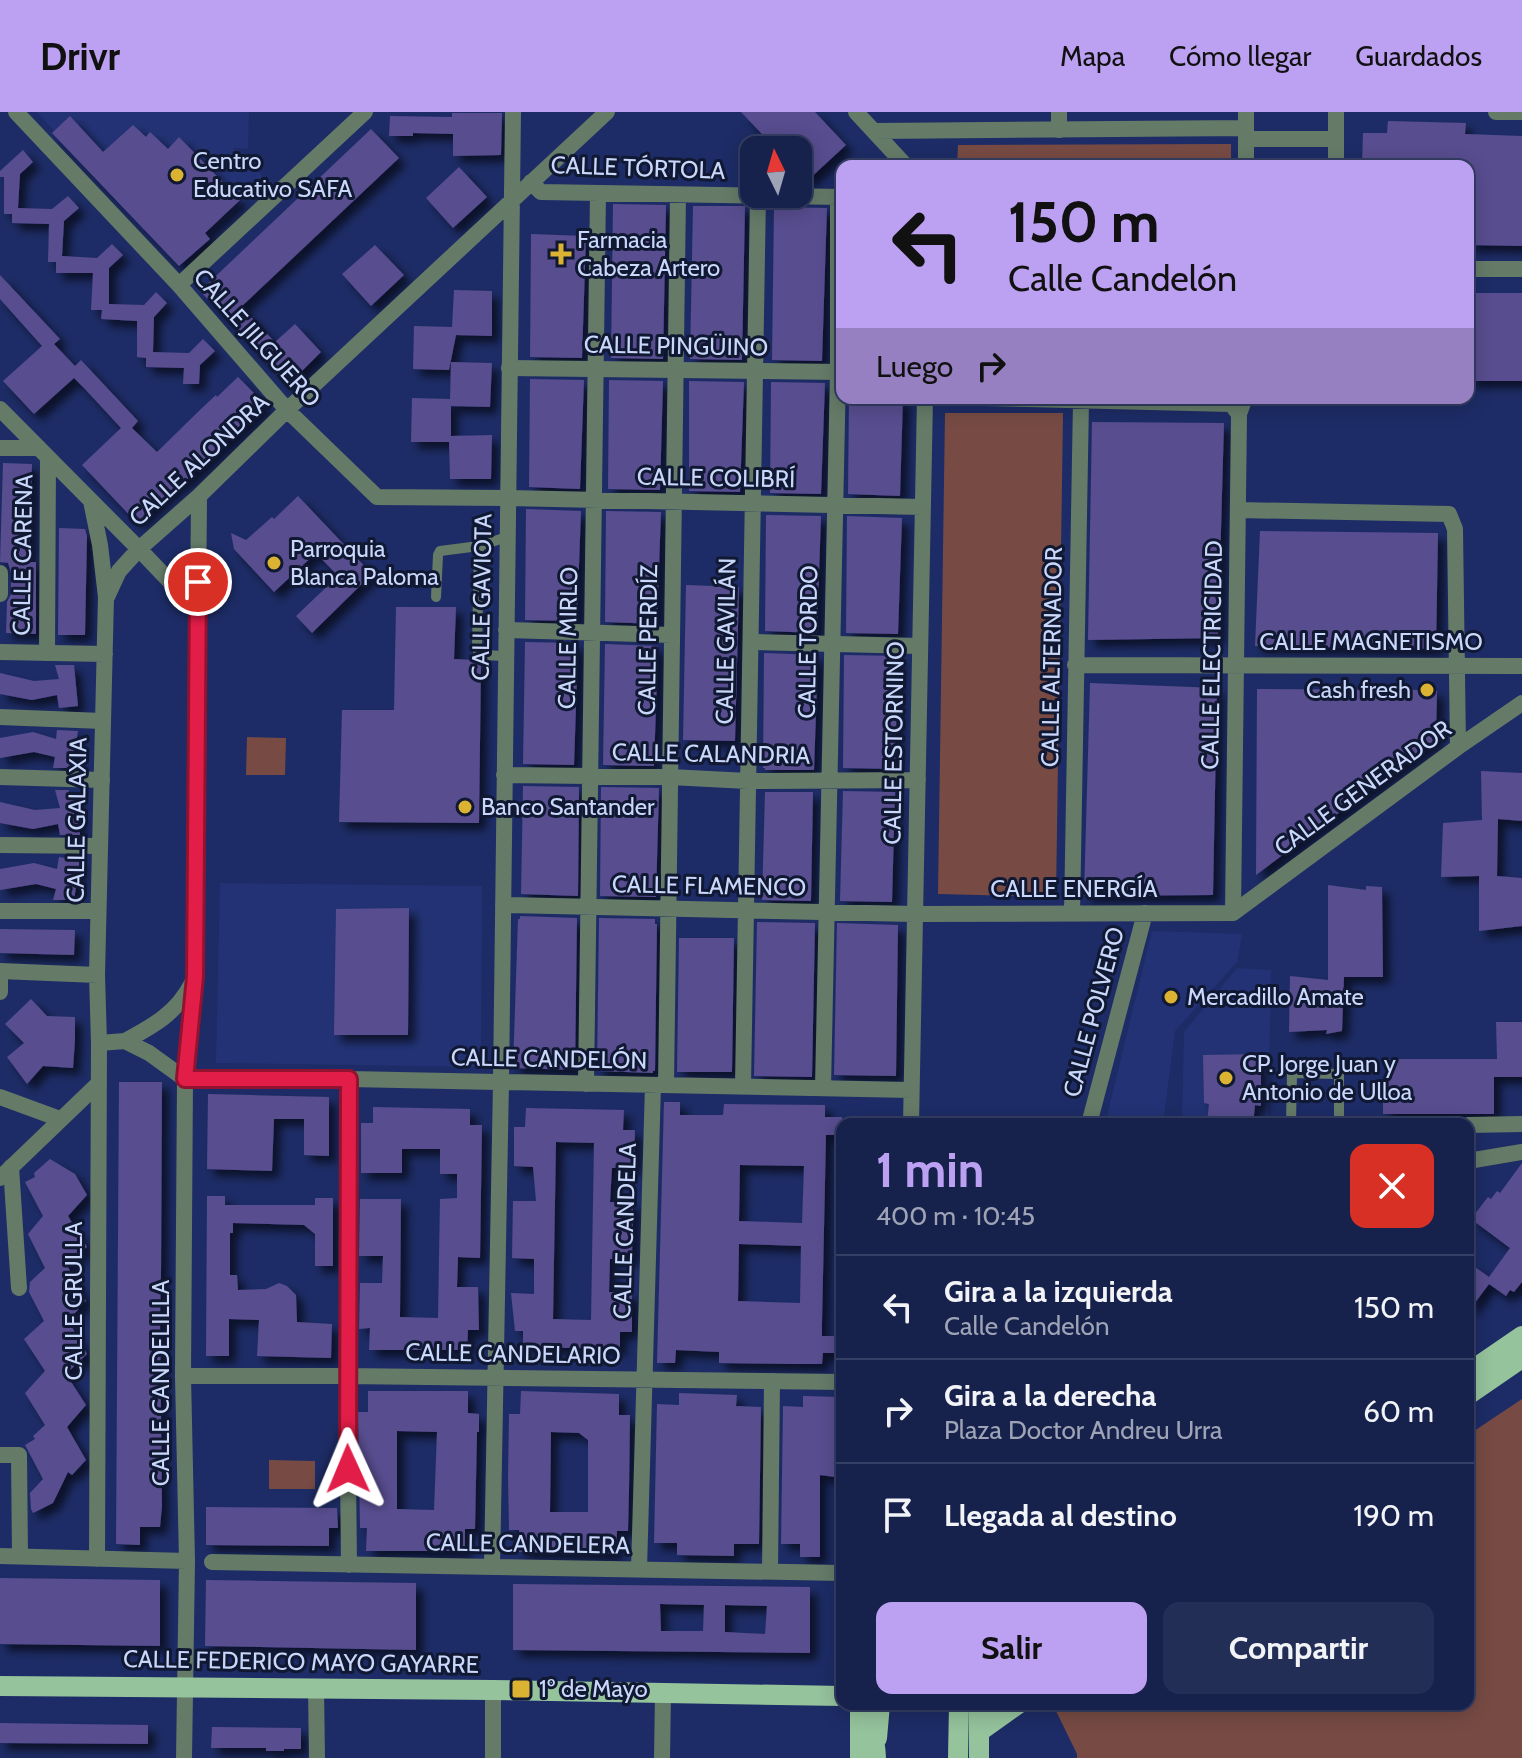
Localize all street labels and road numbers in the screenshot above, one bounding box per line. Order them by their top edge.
street label: CALLE TÓRTOLA [550,150,726,185]
street label: CALLE JILGUERO [188,263,327,413]
street label: CALLE PINGÜINO [584,329,768,362]
street label: CALLE ALONDRA [123,387,275,532]
street label: CALLE COLIBRÍ [637,462,795,493]
street label: CALLE CARENA [7,474,38,636]
street label: CALLE GAVIOTA [466,513,497,681]
street label: CALLE ELECTRICIDAD [1195,540,1228,770]
street label: CALLE ALTERNADOR [1035,546,1068,767]
street label: CALLE GAVILÁN [710,557,741,724]
street label: CALLE PERDÍZ [632,564,663,716]
street label: CALLE TORDO [792,565,823,719]
street label: CALLE MIRLO [552,567,583,709]
street label: CALLE MAGNETISMO [1259,627,1483,656]
street label: CALLE ESTORNINO [877,641,910,845]
street label: CALLE GENERADOR [1269,713,1457,862]
street label: CALLE GALAXIA [61,737,92,903]
street label: CALLE CALANDRIA [612,737,811,770]
street label: CALLE FLAMENCO [612,869,806,902]
street label: CALLE ENERGÍA [990,874,1158,903]
street label: CALLE POLVERO [1057,924,1130,1100]
street label: CALLE CANDELÓN [451,1042,647,1075]
street label: CALLE CANDELA [607,1142,642,1320]
street label: CALLE GRULLA [59,1221,88,1381]
street label: CALLE CANDELILLA [146,1280,175,1486]
street label: CALLE CANDELARIO [405,1337,621,1370]
street label: CALLE CANDELERA [426,1527,631,1560]
street label: CALLE FEDERICO MAYO GAYARRE [123,1644,479,1679]

